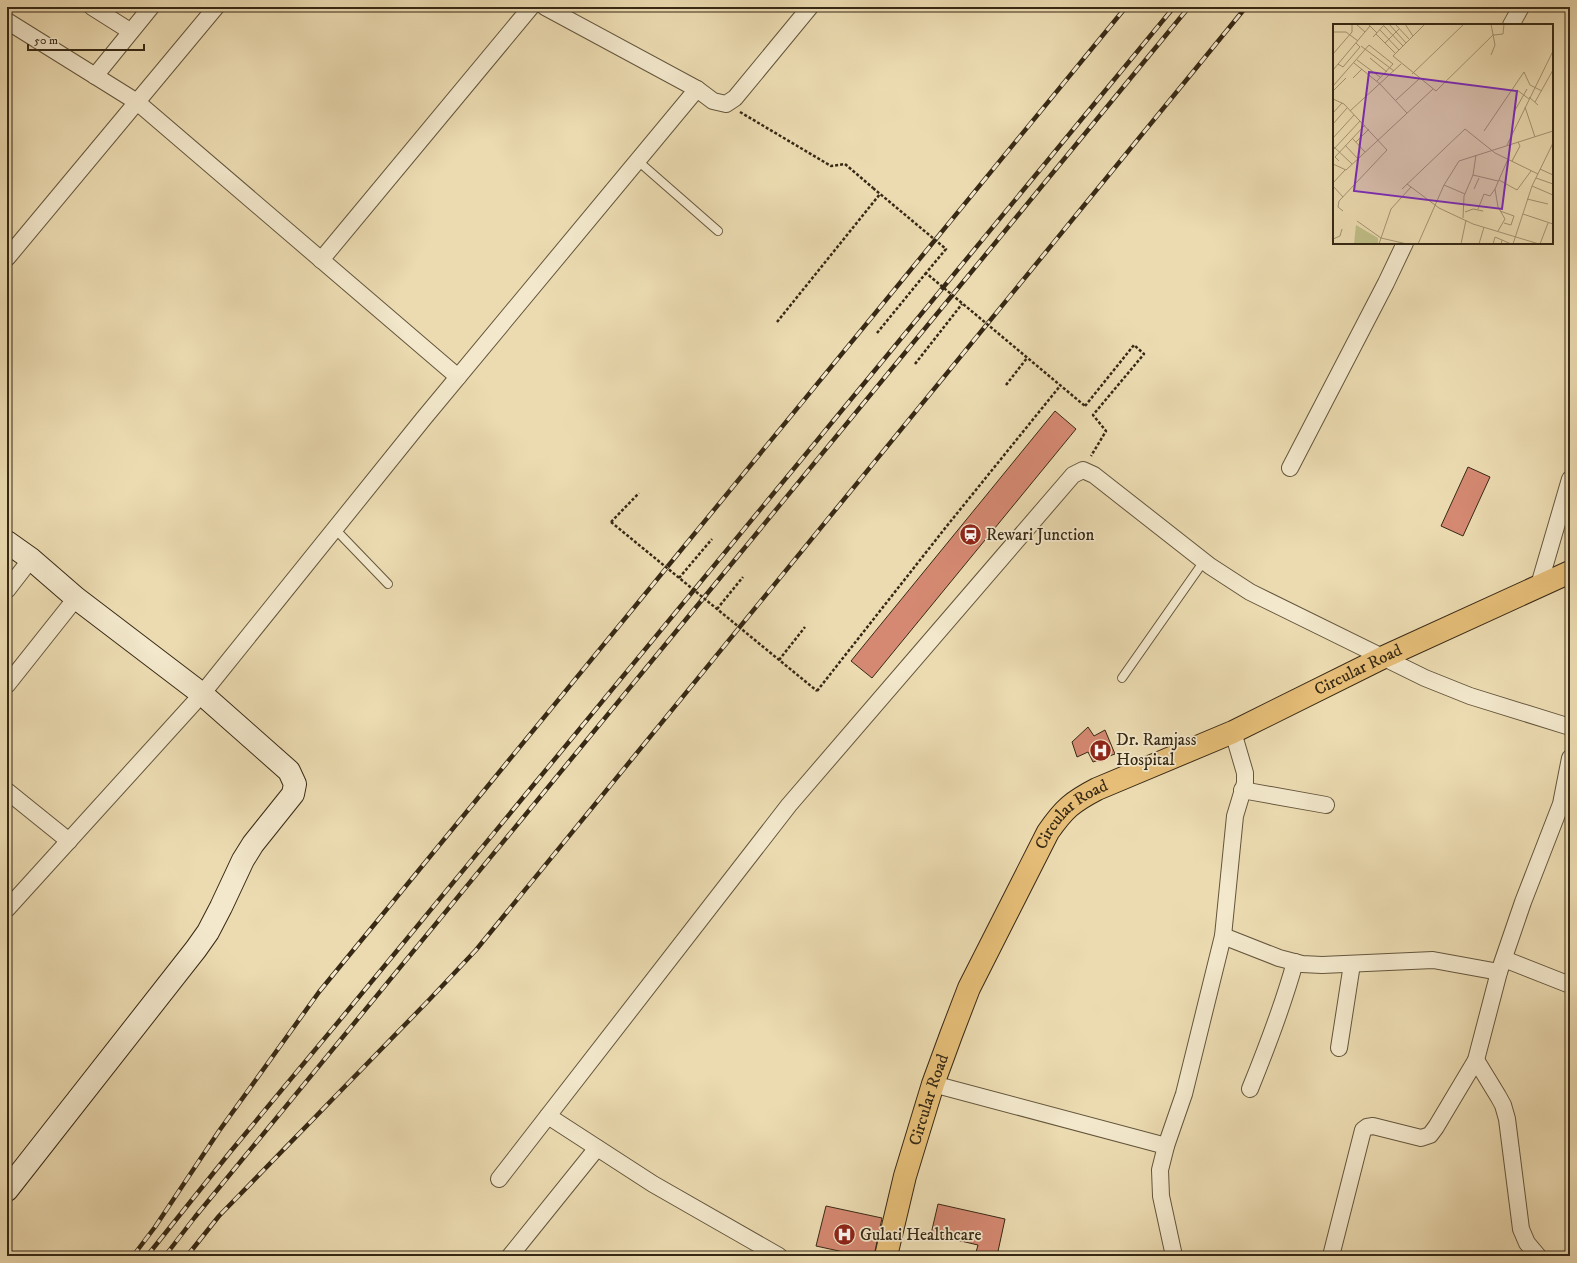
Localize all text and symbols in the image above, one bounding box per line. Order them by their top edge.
inset map [1333,24,1553,244]
scale bar [28,26,144,52]
text: 50 m [34,33,58,48]
station icon: Rewari Junction [958,522,984,548]
place label: Rewari Junction [986,524,1095,546]
street label: Circular Road [1311,639,1406,701]
place label: Dr. Ramjass Hospital [1116,729,1197,771]
hospital icon: Dr. Ramjass Hospital [1087,737,1113,763]
street label: Circular Road [1030,775,1112,853]
street label: Circular Road [904,1051,954,1148]
hospital icon: Gulati Healthcare [832,1222,858,1248]
place label: Gulati Healthcare [860,1224,981,1246]

